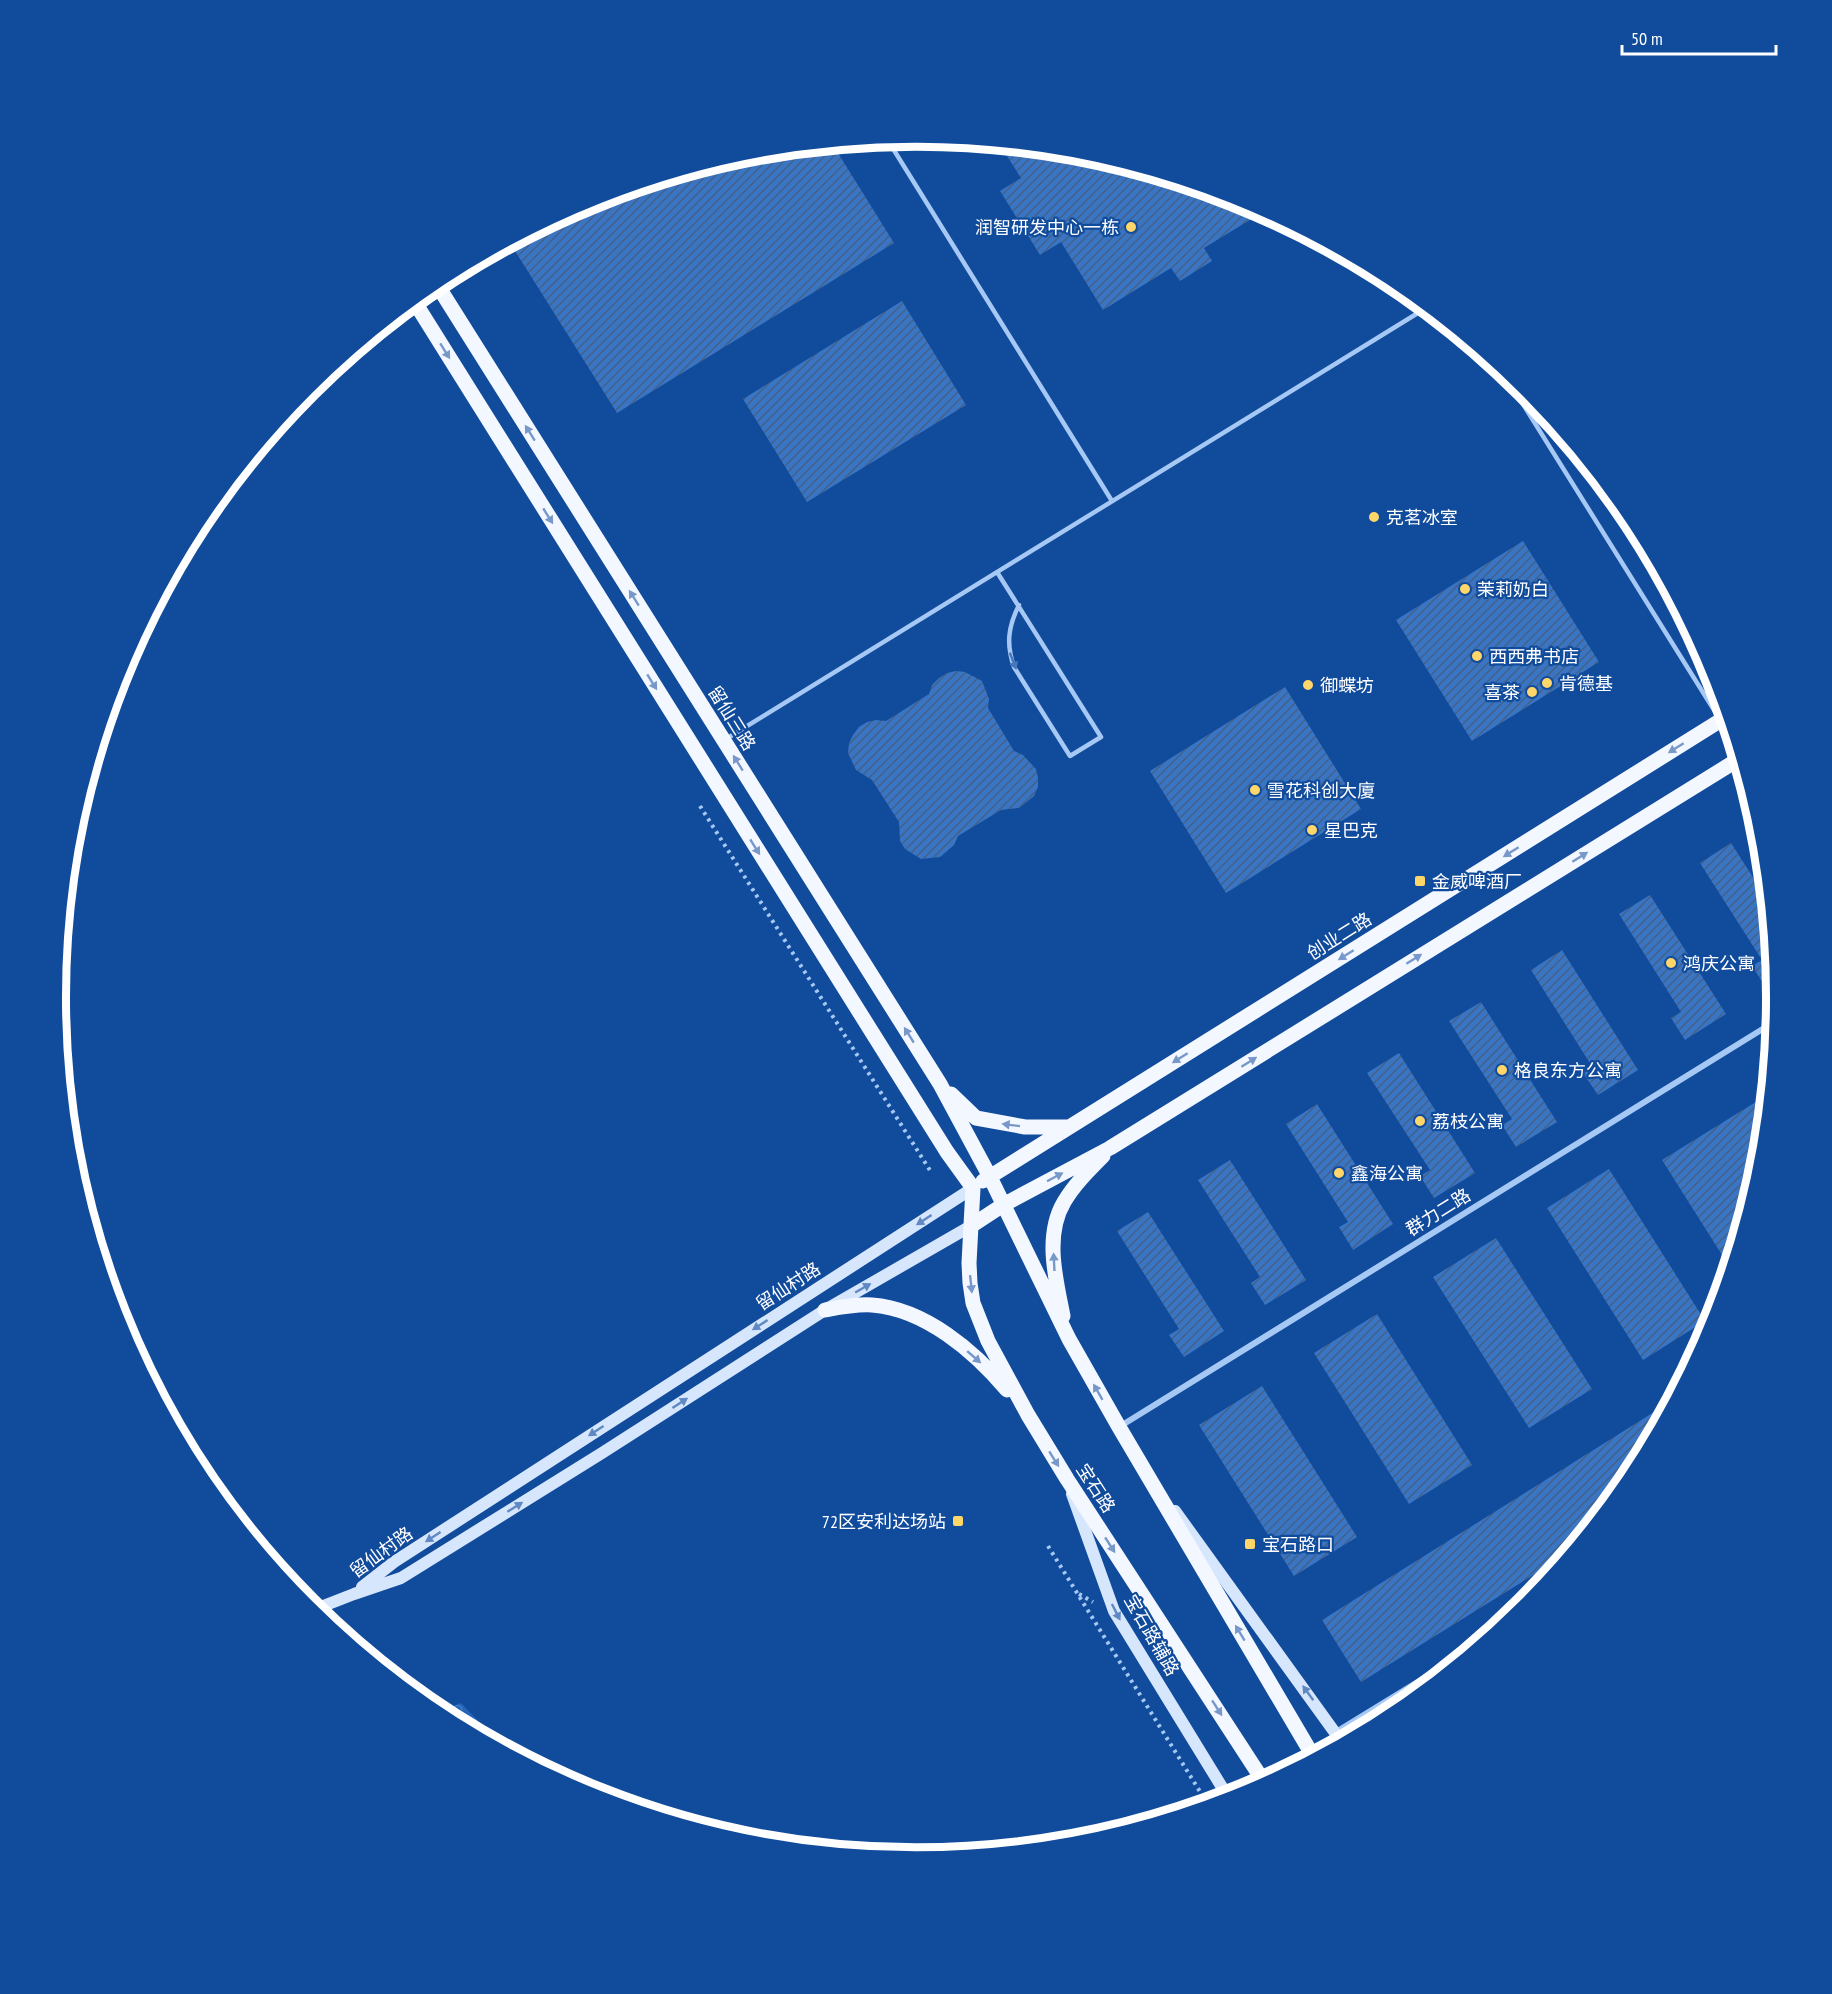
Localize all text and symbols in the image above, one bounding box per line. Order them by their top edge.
scale bar [1622,18,1776,56]
text: 50 m [1631,27,1663,50]
place label: 润智研发中心一栋 [975,216,1119,239]
marker: 润智研发中心一栋 [1124,220,1138,234]
one-way arrow [439,343,450,359]
one-way arrow [525,425,536,441]
place label: 克茗冰室 [1386,506,1458,529]
one-way arrow [543,508,554,524]
marker: 克茗冰室 [1367,510,1381,524]
place label: 茉莉奶白 [1477,578,1549,601]
marker: 茉莉奶白 [1458,582,1472,596]
one-way arrow [629,590,640,606]
place label: 西西弗书店 [1489,645,1579,668]
marker: 西西弗书店 [1470,649,1484,663]
one-way arrow [1008,652,1018,670]
place label: 肯德基 [1559,672,1613,695]
one-way arrow [646,673,657,690]
place label: 御蝶坊 [1320,674,1374,697]
marker: 肯德基 [1540,676,1554,690]
marker: 御蝶坊 [1301,678,1315,692]
street label: 留仙三路 [703,681,761,755]
place label: 喜茶 [1484,681,1520,704]
marker: 喜茶 [1525,685,1539,699]
one-way arrow [1668,743,1685,754]
one-way arrow [733,755,744,771]
place label: 雪花科创大廈 [1267,779,1375,802]
marker: 雪花科创大廈 [1248,783,1262,797]
place label: 星巴克 [1324,819,1378,842]
marker: 星巴克 [1305,823,1319,837]
one-way arrow [750,839,761,855]
one-way arrow [1503,846,1519,857]
one-way arrow [1572,851,1588,862]
place label: 金威啤酒厂 [1432,870,1522,893]
marker: 金威啤酒厂 [1413,874,1427,888]
street label: 创业二路 [1302,907,1376,965]
one-way arrow [1338,949,1354,960]
place label: 鸿庆公寓 [1683,952,1755,975]
one-way arrow [1406,954,1422,965]
marker: 鸿庆公寓 [1664,956,1678,970]
one-way arrow [904,1027,915,1043]
one-way arrow [1172,1053,1188,1064]
one-way arrow [1240,1056,1257,1067]
place label: 格良东方公寓 [1514,1059,1622,1082]
marker: 格良东方公寓 [1495,1063,1509,1077]
place label: 荔枝公寓 [1432,1110,1504,1133]
marker: 荔枝公寓 [1413,1114,1427,1128]
one-way arrow [1001,1120,1020,1129]
place label: 鑫海公寓 [1351,1162,1423,1185]
marker: 鑫海公寓 [1332,1166,1346,1180]
one-way arrow [1047,1172,1064,1182]
street label: 群力二路 [1401,1183,1475,1241]
one-way arrow [916,1214,932,1225]
one-way arrow [1049,1252,1058,1271]
street label: 留仙村路 [752,1257,824,1315]
one-way arrow [966,1275,976,1294]
one-way arrow [855,1282,871,1293]
one-way arrow [752,1320,768,1331]
one-way arrow [966,1351,982,1364]
one-way arrow [1093,1383,1103,1400]
one-way arrow [672,1397,688,1408]
one-way arrow [588,1426,605,1437]
one-way arrow [1049,1451,1060,1467]
street label: 宝石路 [1072,1459,1120,1517]
one-way arrow [507,1501,523,1512]
place label: 72区安利达场站 [822,1510,946,1533]
marker: 72区安利达场站 [951,1514,965,1528]
street label: 留仙村路 [345,1522,417,1582]
one-way arrow [425,1531,441,1543]
place label: 宝石路口 [1262,1533,1334,1556]
one-way arrow [1104,1537,1116,1553]
marker: 宝石路口 [1243,1537,1257,1551]
street label: 宝石路辅路 [1120,1590,1184,1680]
one-way arrow [1111,1604,1121,1621]
one-way arrow [1235,1625,1246,1641]
one-way arrow [1302,1685,1314,1701]
one-way arrow [1211,1700,1223,1716]

